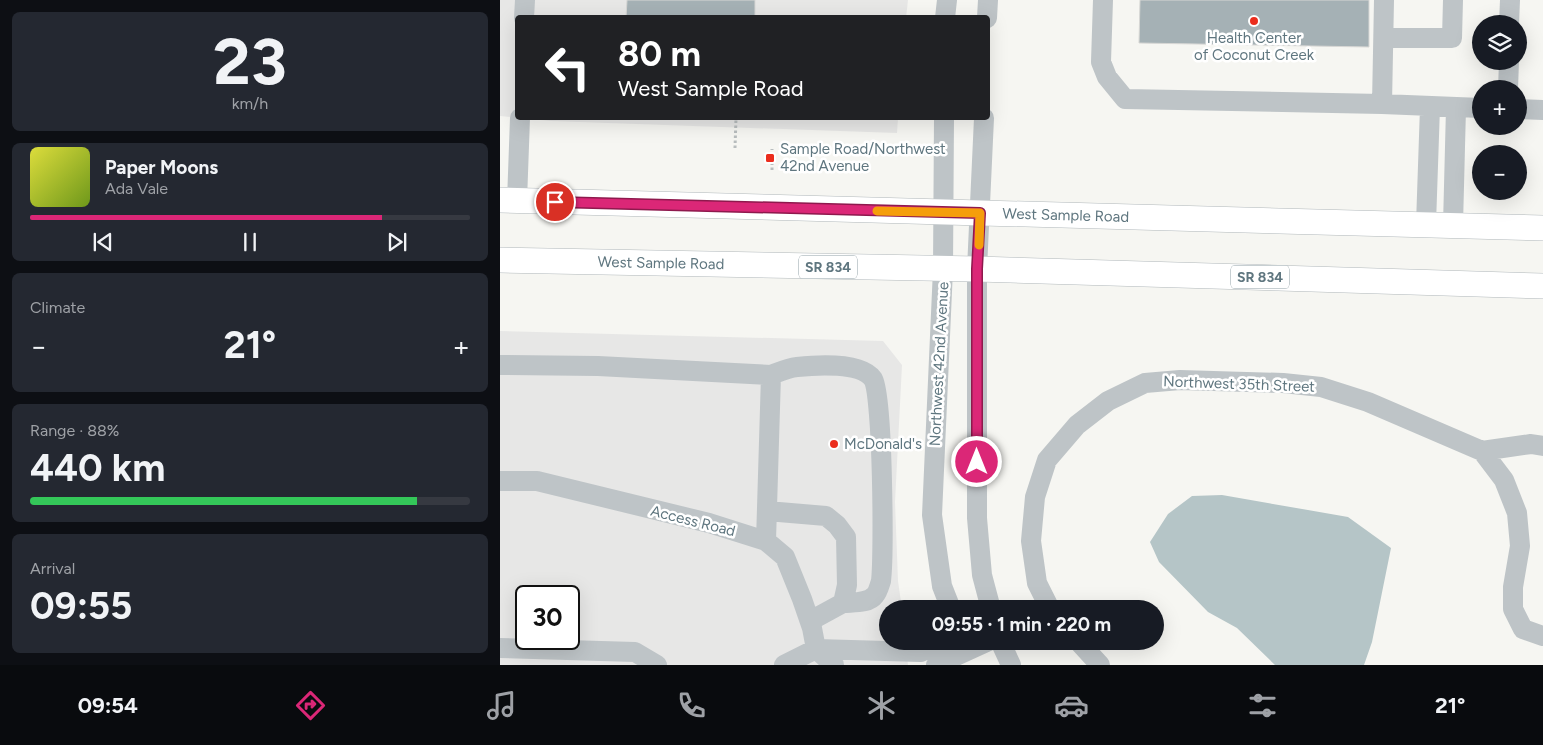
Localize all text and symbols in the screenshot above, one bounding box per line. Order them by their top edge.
marker: Health Center of Coconut Creek [1248,15,1260,27]
map controls [1472,15,1527,200]
button: layers [1472,15,1527,70]
text: 23 [213,22,287,100]
place label: Health Center of Coconut Creek [1194,29,1315,64]
text: 80 m [618,33,701,75]
icon: left [535,35,600,100]
text: West Sample Road [618,75,804,102]
button: + [1472,80,1527,135]
text: km/h [232,94,268,113]
place label: Sample Road/Northwest 42nd Avenue [780,140,946,175]
button: − [1472,145,1527,200]
marker: Sample Road/Northwest 42nd Avenue [764,152,776,164]
text: Paper Moons [105,156,218,179]
text: Ada Vale [105,179,168,198]
pin [534,181,576,223]
icon: arrive [541,188,569,216]
street label: West Sample Road [1002,204,1129,226]
icon: previous [89,228,117,256]
icon: pause [236,228,264,256]
icon: next [383,228,411,256]
street label: West Sample Road [597,253,724,273]
road number: SR 834 [799,256,857,278]
road number: SR 834 [1231,266,1289,288]
street label: Northwest 42nd Avenue [926,281,952,447]
text: Climate [30,298,85,317]
text: 21° [224,322,276,368]
text: − [30,329,47,363]
text: + [453,329,470,363]
street label: Northwest 35th Street [1163,372,1316,396]
text: Range · 88% [30,421,119,440]
place label: McDonald's [844,435,922,453]
position arrow [950,435,1002,487]
marker: McDonald's [828,438,840,450]
text: 440 km [30,445,165,491]
street label: Access Road [649,502,737,540]
text: Arrival [30,559,75,578]
text: 09:55 [30,583,132,629]
speed limit sign: 30 [515,585,580,650]
text: 09:55 · 1 min · 220 m [932,613,1111,636]
icon: directions [293,688,328,723]
icon: music [484,688,519,723]
icon: phone [674,688,709,723]
icon: climate [864,688,899,723]
icon: car [1054,688,1089,723]
icon: filters [1245,688,1280,723]
text: 09:54 [78,692,138,719]
text: 21° [1435,692,1465,719]

